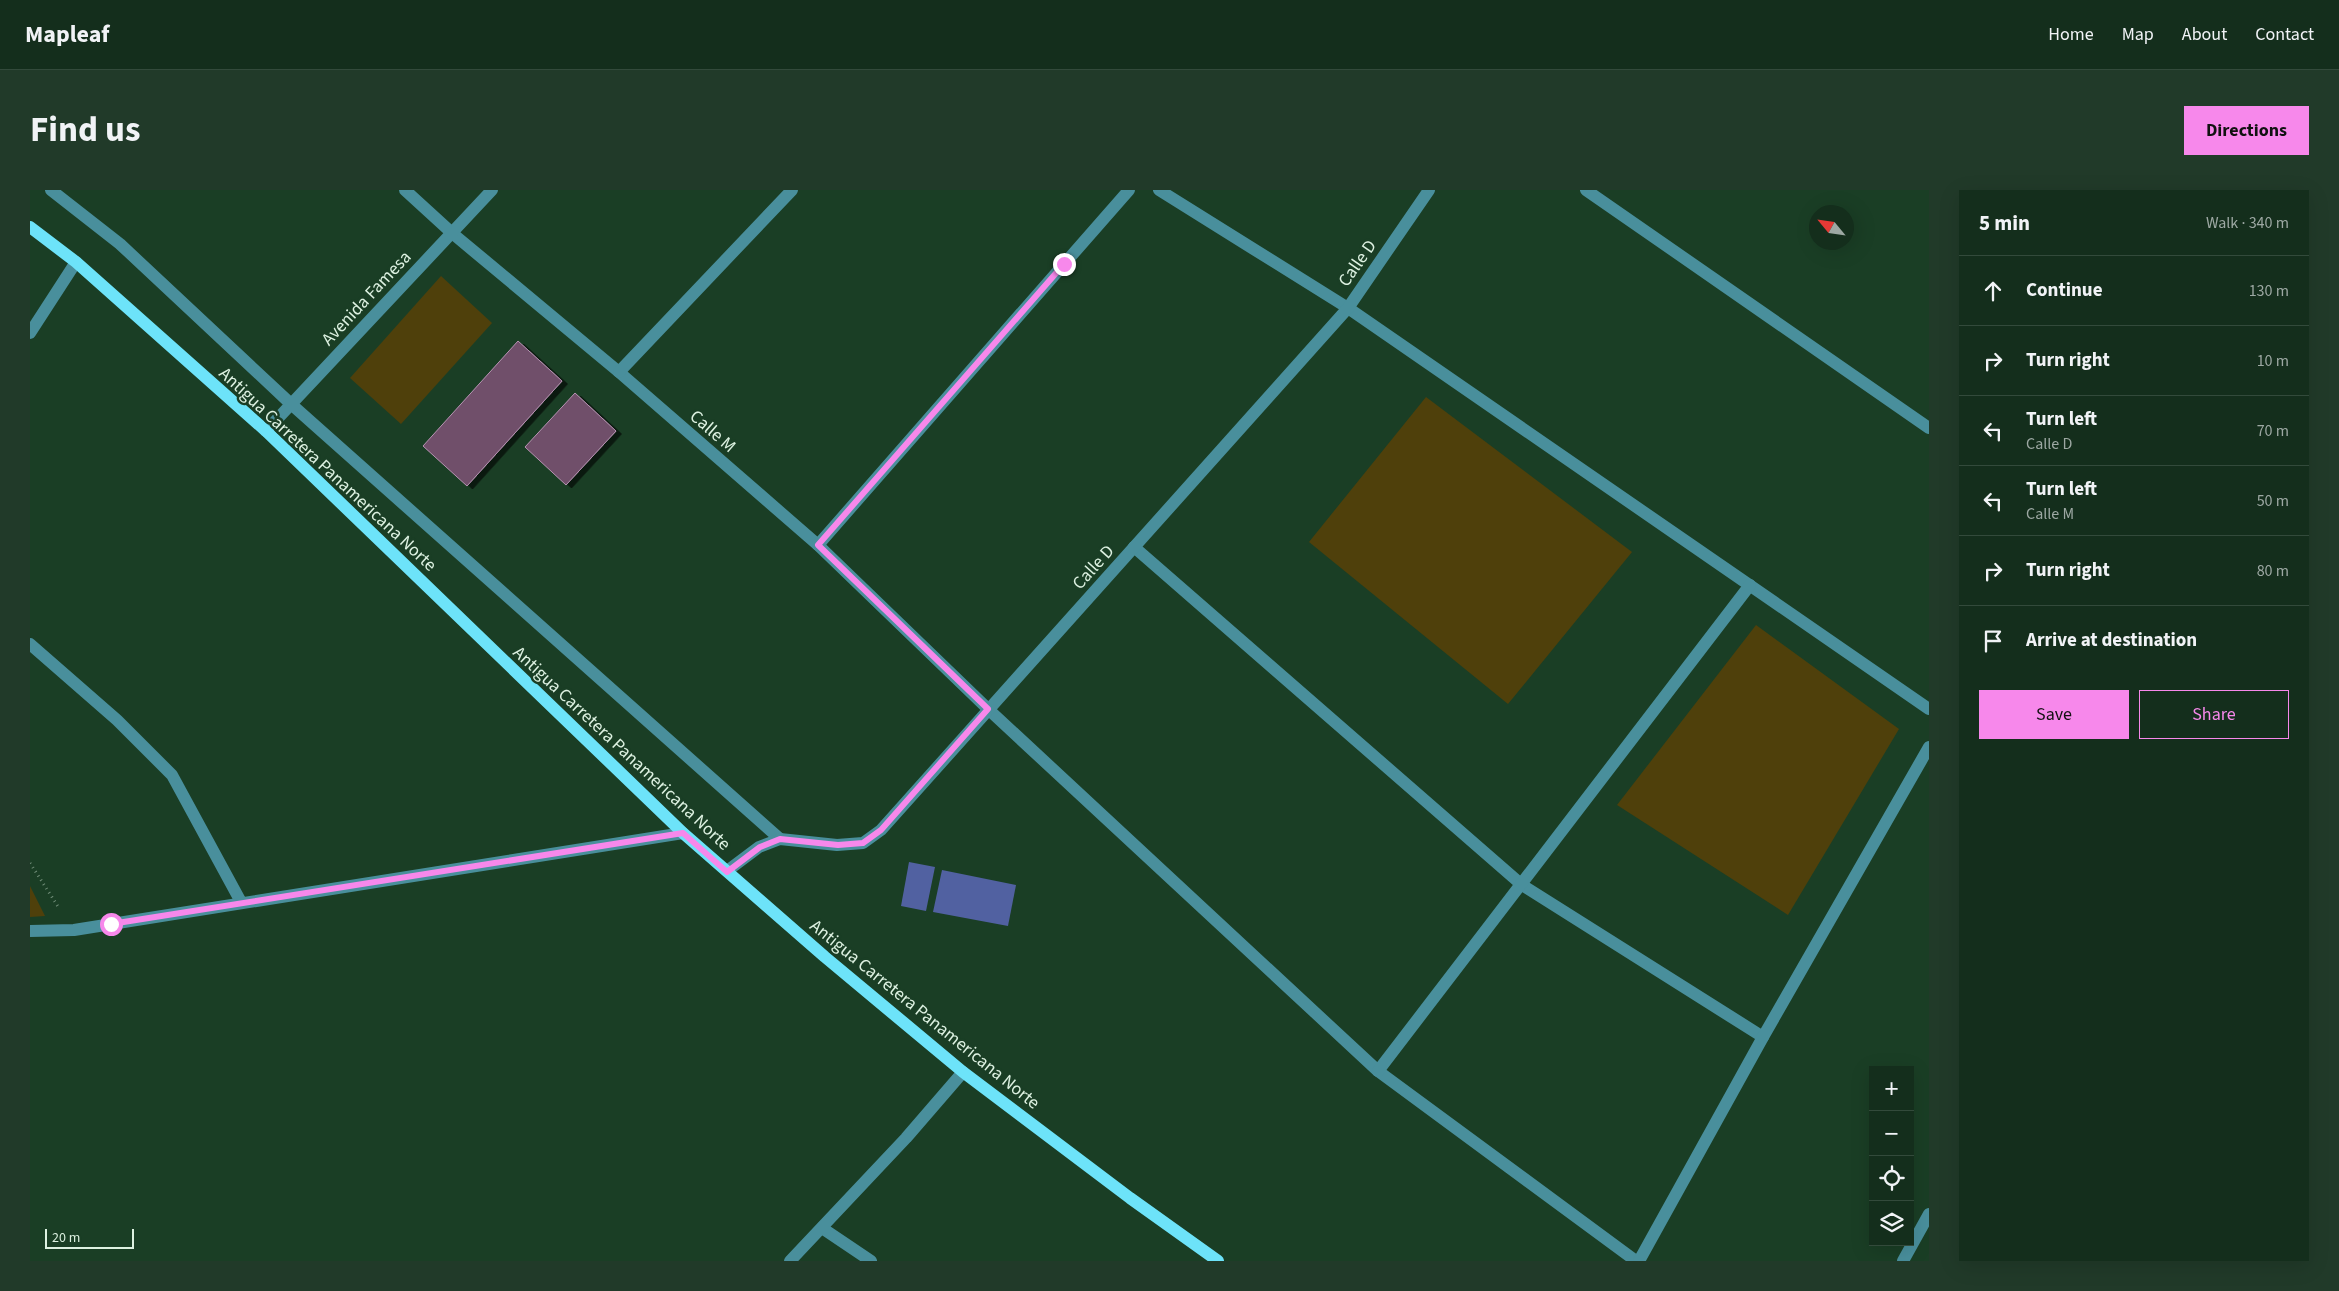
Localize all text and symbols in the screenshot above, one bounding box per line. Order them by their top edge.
text: Mapleaf [25,17,110,52]
text: Home [2048,22,2094,47]
text: Map [2122,22,2154,47]
text: About [2182,22,2227,47]
text: Contact [2255,22,2314,47]
text: Find us [30,105,140,155]
button: Directions [2184,106,2309,155]
north arrow [1809,205,1854,250]
text: 5 min [1979,208,2030,238]
text: Walk · 340 m [2206,212,2289,234]
street label: Calle D [1332,235,1383,292]
street label: Avenida Famesa [316,245,417,351]
route end [1053,253,1076,276]
icon: ahead [1979,277,2007,305]
text: Continue [2026,277,2103,304]
text: 130 m [2249,280,2289,302]
icon: right [1979,347,2007,375]
text: Turn right [2026,347,2110,374]
text: 10 m [2257,350,2289,372]
street label: Antigua Carretera Panamericana Norte [213,362,442,577]
street label: Calle M [684,404,741,459]
text: Turn left [2026,406,2097,433]
icon: left [1979,417,2007,445]
text: 70 m [2257,420,2289,442]
text: Calle D [2026,433,2072,455]
text: Turn left [2026,476,2097,503]
icon: left [1979,487,2007,515]
text: 50 m [2257,490,2289,512]
text: Calle M [2026,503,2074,525]
street label: Calle D [1067,540,1120,595]
icon: right [1979,557,2007,585]
text: Turn right [2026,557,2110,584]
text: 80 m [2257,560,2289,582]
icon: arrive [1979,627,2007,655]
text: Arrive at destination [2026,627,2197,654]
street label: Antigua Carretera Panamericana Norte [507,641,736,856]
button: Save [1979,690,2129,739]
button: Share [2139,690,2289,739]
route start [100,913,123,936]
street label: Antigua Carretera Panamericana Norte [804,914,1045,1115]
map controls [1869,1066,1914,1246]
button: + [1869,1066,1914,1111]
button: − [1869,1111,1914,1156]
button: locate [1869,1156,1914,1201]
button: layers [1869,1201,1914,1246]
scale bar [45,1226,134,1249]
text: 20 m [52,1228,80,1248]

